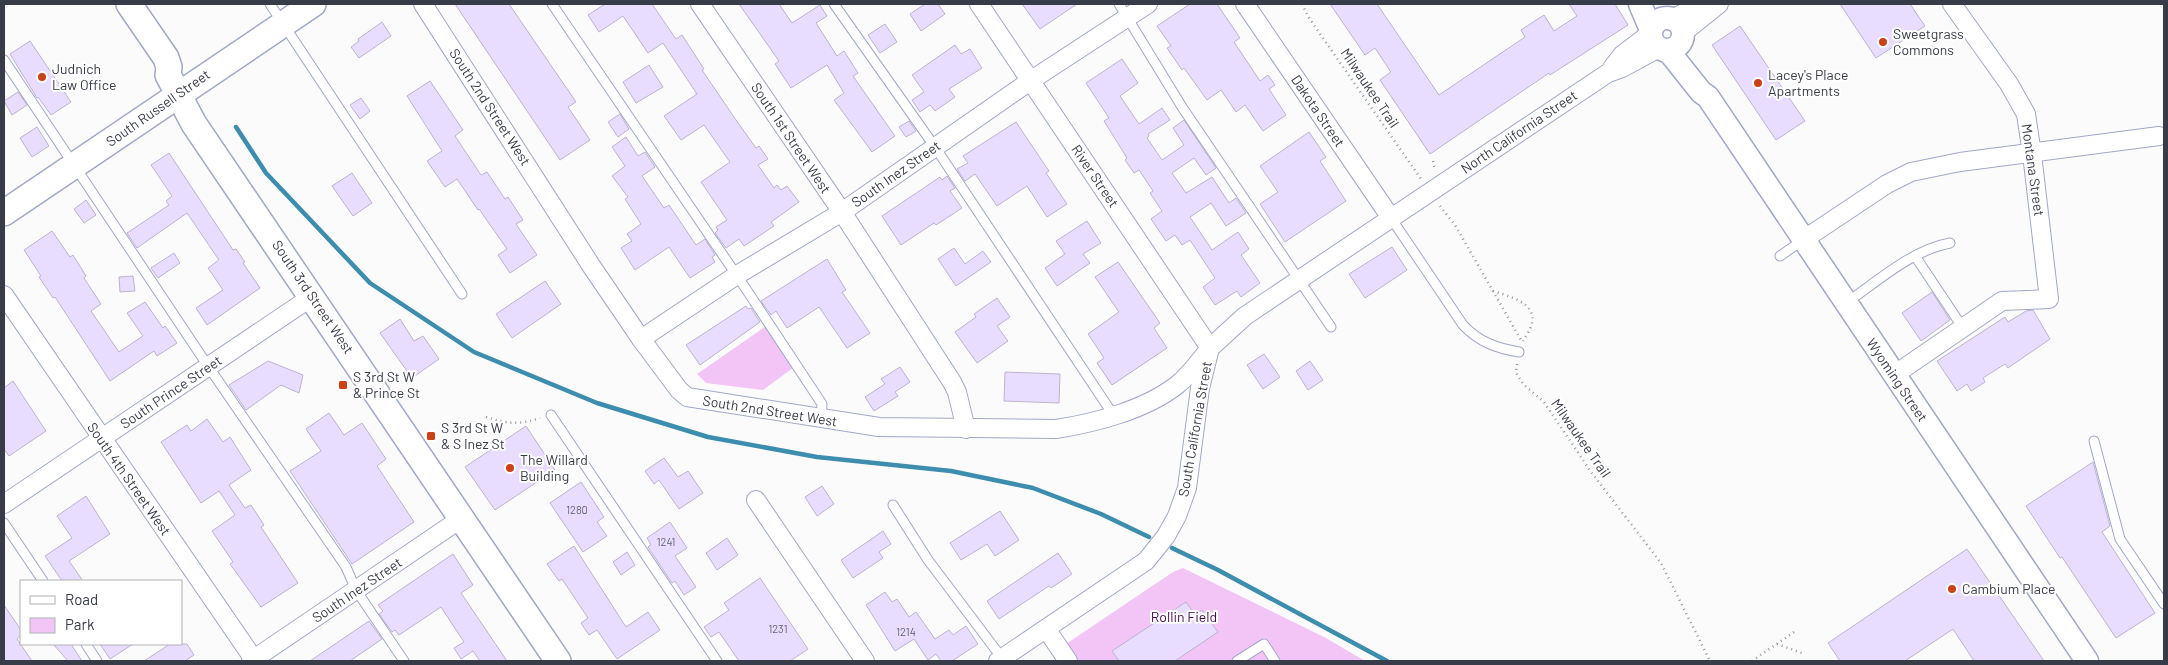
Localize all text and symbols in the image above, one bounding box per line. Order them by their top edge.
place label: Sweetgrass Commons [1893,25,1964,58]
marker: Sweetgrass Commons [1877,36,1889,48]
street label: South 2nd Street West [446,45,535,168]
street label: Milwaukee Trail [1338,45,1403,131]
place label: Judnich Law Office [52,60,116,93]
street label: South Russell Street [102,65,213,150]
place label: Lacey's Place Apartments [1768,66,1848,99]
marker: Judnich Law Office [36,71,48,83]
street label: Dakota Street [1288,71,1349,150]
marker: Lacey's Place Apartments [1752,77,1764,89]
street label: South 1st Street West [748,79,835,196]
street label: North California Street [1457,86,1580,177]
street label: Montana Street [2019,123,2048,217]
street label: South Inez Street [848,137,943,211]
street label: River Street [1068,141,1123,210]
street label: South 3rd Street West [269,237,358,357]
street label: Wyoming Street [1863,335,1932,425]
street label: South Prince Street [117,351,225,432]
street label: South California Street [1174,360,1215,498]
place label: S 3rd St W & Prince St [353,368,420,401]
marker: S 3rd St W & Prince St [337,379,349,391]
street label: South 2nd Street West [702,391,839,430]
street label: Milwaukee Trail [1548,395,1615,480]
street label: South 4th Street West [84,419,175,538]
place label: S 3rd St W & S Inez St [441,419,505,452]
marker: S 3rd St W & S Inez St [425,430,437,442]
place label: The Willard Building [520,451,588,484]
marker: The Willard Building [504,462,516,474]
house number: 1280 [566,503,588,516]
house number: 1241 [657,535,675,548]
street label: South Inez Street [309,553,405,626]
legend [20,580,182,645]
place label: Cambium Place [1962,580,2056,597]
marker: Cambium Place [1946,583,1958,595]
text: Road [65,590,98,608]
park label: Rollin Field [1151,608,1217,625]
text: Park [65,615,95,633]
house number: 1231 [768,622,788,635]
house number: 1214 [896,625,916,638]

